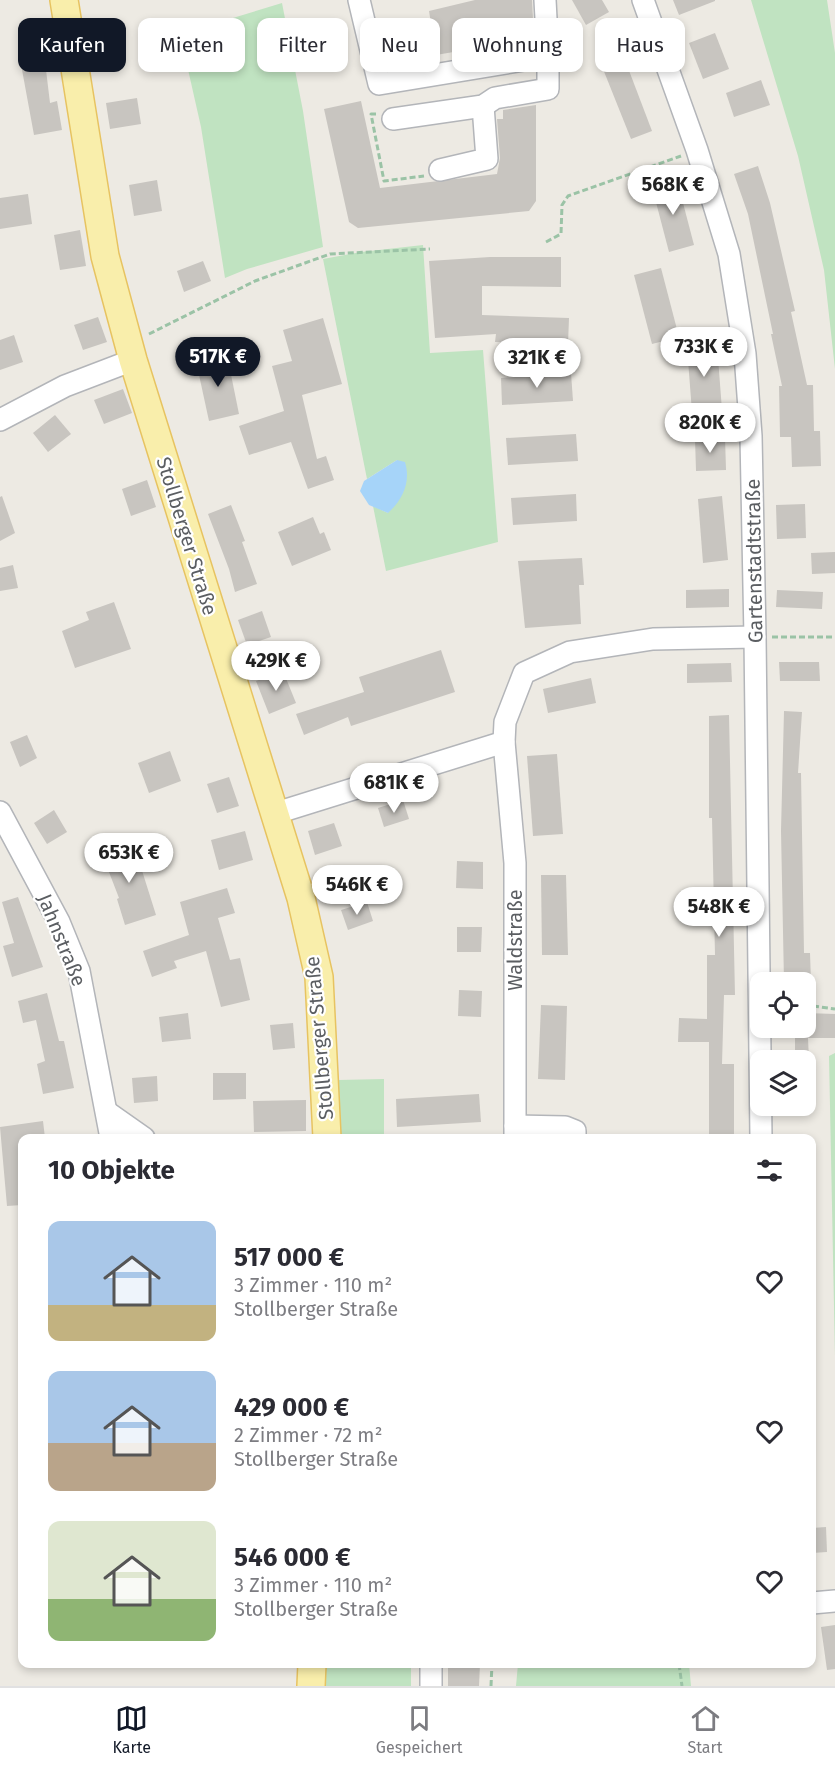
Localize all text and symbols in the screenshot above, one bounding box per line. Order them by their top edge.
chip: Kaufen [18,18,126,72]
chip: Mieten [138,18,245,72]
chip: Filter [257,18,348,72]
chip: Neu [360,18,440,72]
chip: Wohnung [452,18,583,72]
chip: Haus [595,18,685,72]
pin: 568K € [624,165,722,216]
text: 568K € [642,172,704,196]
pin: 733K € [655,327,753,378]
text: 733K € [674,334,734,358]
pin: 517K € [169,337,267,388]
pin: 321K € [488,338,586,389]
text: 517K € [189,344,247,368]
text: 321K € [508,345,566,369]
pin: 820K € [661,403,759,454]
text: 820K € [679,410,741,434]
street label: Stollberger Straße [152,454,222,618]
street label: Gartenstadtstraße [741,479,767,643]
pin: 429K € [227,641,325,692]
text: 429K € [245,648,307,672]
pin: 681K € [345,763,443,814]
text: 681K € [364,770,424,794]
pin: 653K € [80,833,178,884]
text: 653K € [98,840,160,864]
pin: 546K € [308,865,406,916]
text: 546K € [326,872,388,896]
pin: 548K € [670,887,768,938]
street label: Waldstraße [503,889,527,991]
street label: Jahnstraße [33,890,91,990]
text: 548K € [688,894,750,918]
street label: Stollberger Straße [300,955,338,1121]
map controls [750,972,816,1116]
button: locate [750,972,816,1038]
button: layers [750,1050,816,1116]
icon: filters [753,1154,786,1187]
text: 10 Objekte [48,1155,175,1186]
text: 517 000 € [234,1242,344,1273]
icon: home [96,1245,168,1317]
icon: heart [753,1265,786,1298]
text: 3 Zimmer · 110 m² [234,1273,392,1297]
text: Stollberger Straße [234,1297,398,1321]
text: 429 000 € [234,1392,349,1423]
icon: home [96,1395,168,1467]
icon: heart [753,1415,786,1448]
text: 2 Zimmer · 72 m² [234,1423,382,1447]
text: Stollberger Straße [234,1447,398,1471]
text: 546 000 € [234,1542,351,1573]
icon: home [96,1545,168,1617]
icon: heart [753,1565,786,1598]
text: 3 Zimmer · 110 m² [234,1573,392,1597]
text: Stollberger Straße [234,1597,398,1621]
tab: Karte [112,1702,151,1757]
tab: Gespeichert [376,1702,463,1757]
tab: Start [687,1702,723,1757]

